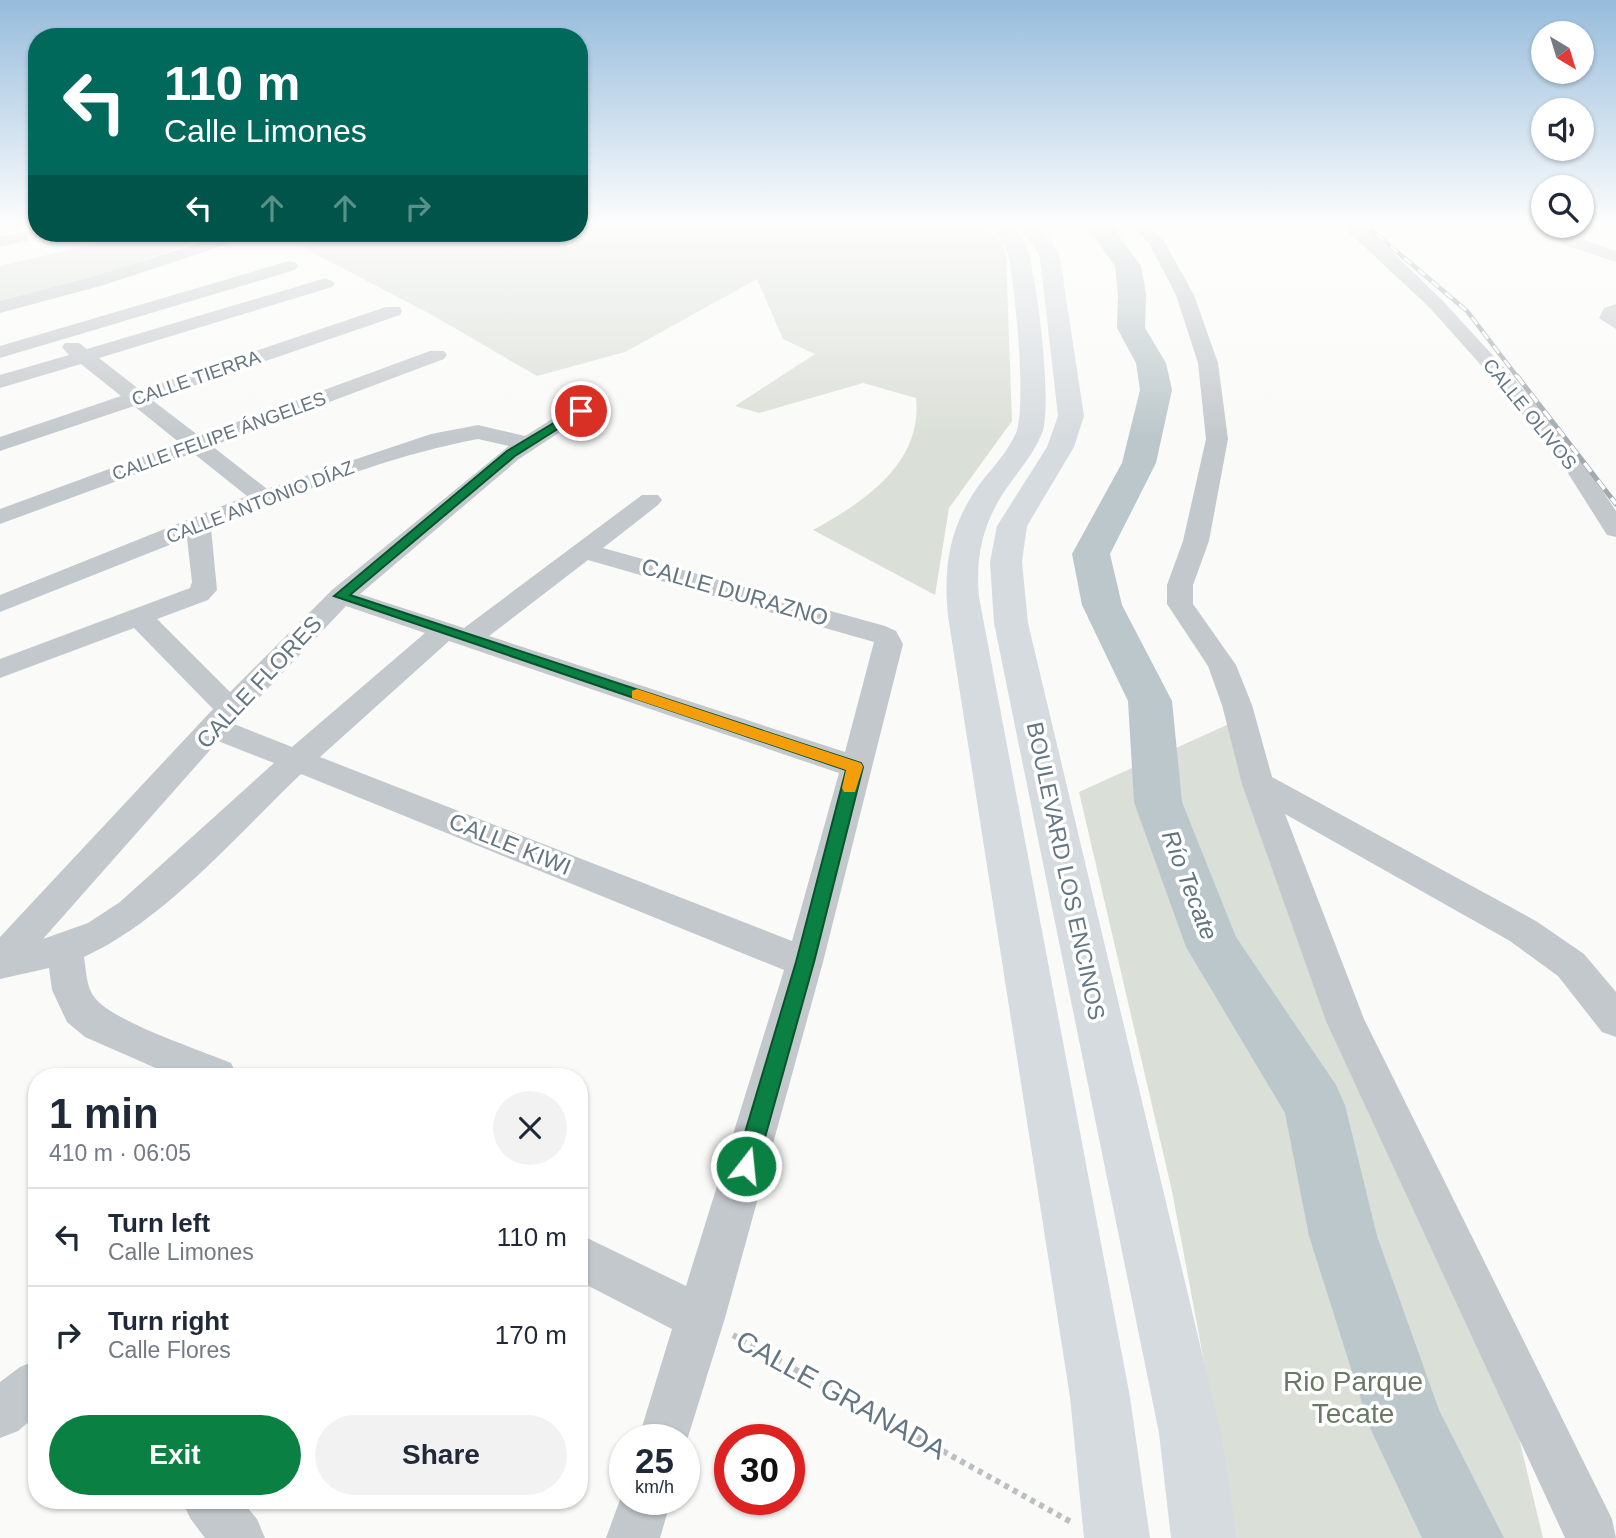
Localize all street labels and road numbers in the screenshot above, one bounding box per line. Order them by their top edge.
street label: CALLE TIERRA [129,346,263,410]
street label: CALLE OLIVOS [1479,354,1581,474]
street label: CALLE FELIPE ÁNGELES [109,387,329,485]
street label: CALLE ANTONIO DÍAZ [163,456,357,547]
street label: CALLE DURAZNO [639,553,831,631]
street label: CALLE FLORES [191,610,327,754]
street label: BOULEVARD LOS ENCINOS [1022,720,1110,1022]
street label: CALLE KIWI [445,808,575,880]
street label: CALLE GRANADA [731,1324,952,1466]

